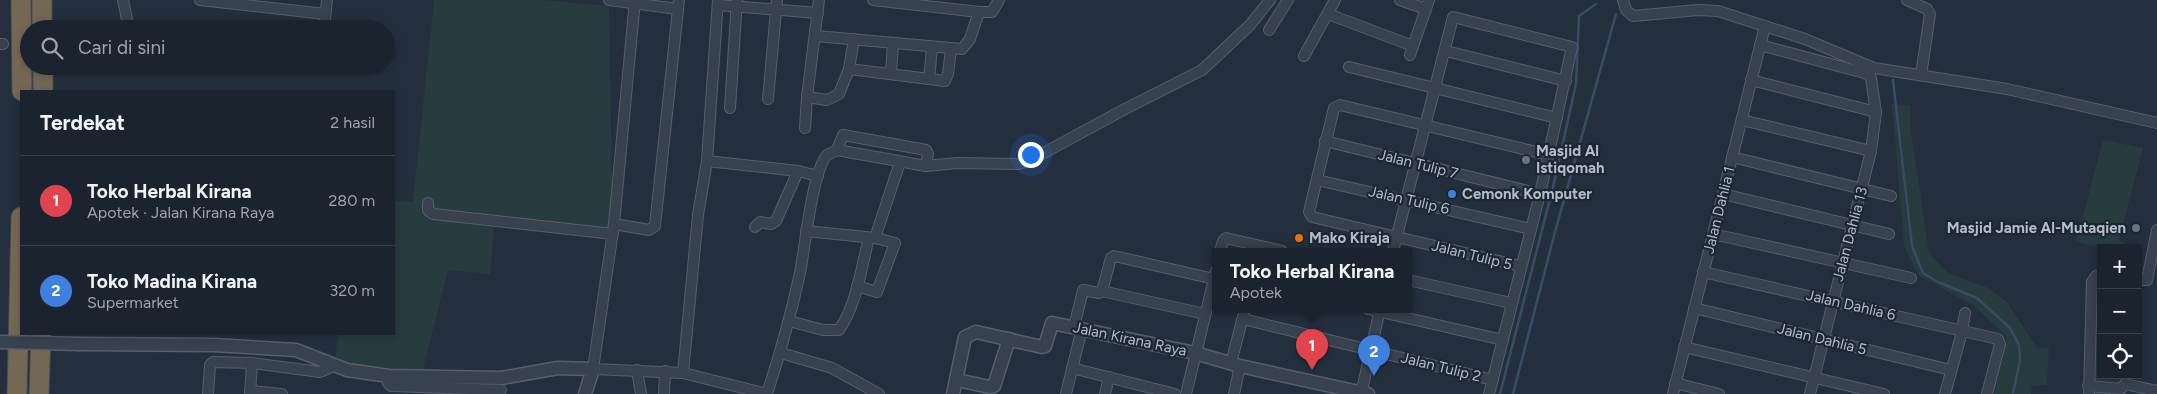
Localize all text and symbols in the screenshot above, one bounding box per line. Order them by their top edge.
search box [20,20,395,75]
icon: search [38,34,66,62]
text: Cari di sini [78,36,165,59]
text: Terdekat [40,110,125,135]
text: 2 hasil [330,113,375,132]
your location [1018,142,1044,168]
place label: Masjid Al Istiqomah [1536,142,1605,177]
street label: Jalan Tulip 7 [1376,145,1460,183]
marker: Masjid Al Istiqomah [1520,154,1532,166]
street label: Jalan Dahlia 1 [1699,165,1739,255]
text: Toko Herbal Kirana [87,180,252,203]
street label: Jalan Tulip 6 [1367,182,1452,218]
place label: Cemonk Komputer [1462,185,1592,203]
street label: Jalan Dahlia 13 [1829,185,1871,283]
marker: Cemonk Komputer [1446,188,1458,200]
text: 1 [53,191,59,210]
text: 280 m [328,191,375,210]
text: Apotek · Jalan Kirana Raya [87,203,275,222]
place label: Masjid Jamie Al-Mutaqien [1947,219,2126,237]
marker: Masjid Jamie Al-Mutaqien [2130,222,2142,234]
place label: Mako Kiraja [1309,229,1390,247]
marker: Mako Kiraja [1293,232,1305,244]
street label: Jalan Tulip 5 [1430,236,1514,274]
map controls [2097,244,2142,379]
button: + [2097,244,2142,289]
popup [1212,248,1412,313]
text: Toko Herbal Kirana [1230,260,1394,283]
text: Toko Madina Kirana [87,270,257,293]
text: 2 [51,281,61,300]
text: 320 m [330,281,375,300]
text: Apotek [1230,283,1282,302]
street label: Jalan Dahlia 6 [1804,286,1898,324]
button: − [2097,289,2142,334]
text: Supermarket [87,293,179,312]
street label: Jalan Kirana Raya [1072,318,1188,360]
street label: Jalan Dahlia 5 [1775,319,1869,359]
pin: 1 [1296,329,1328,370]
button: locate [2097,334,2142,379]
pin: 2 [1358,335,1390,376]
street label: Jalan Tulip 2 [1399,348,1483,386]

